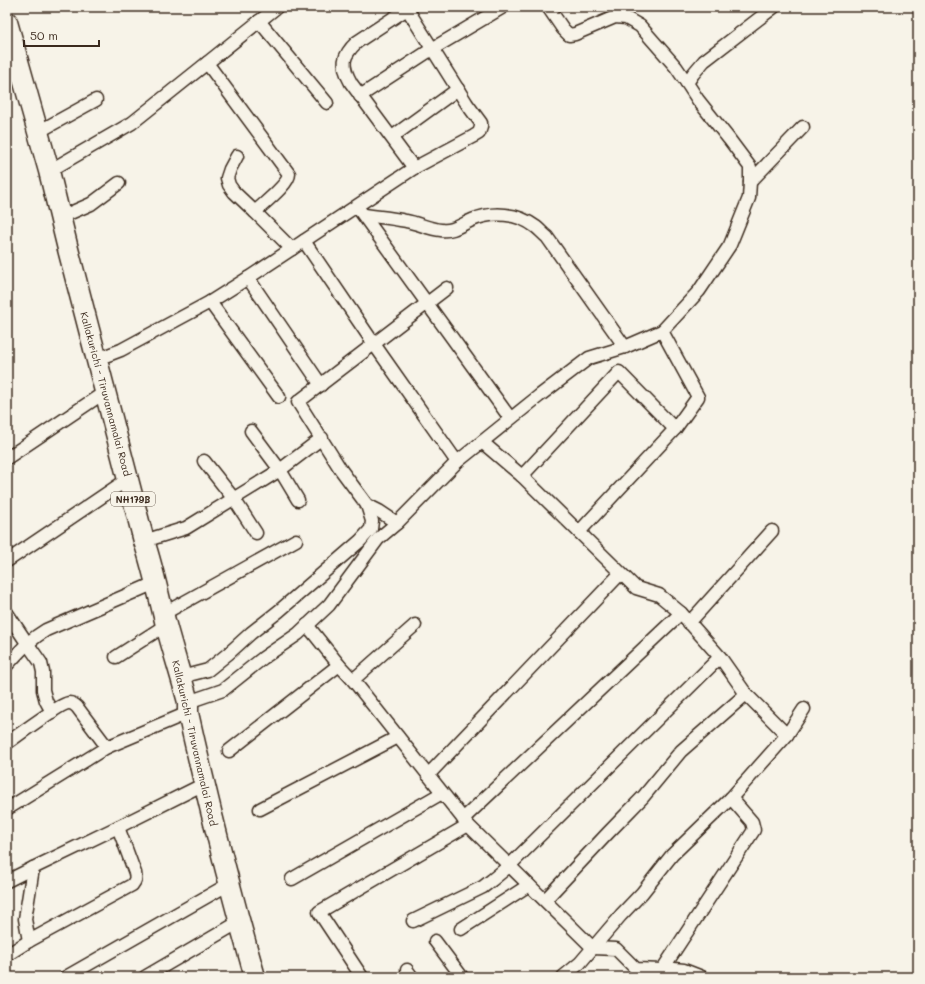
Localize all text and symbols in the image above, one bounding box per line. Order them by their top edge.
scale bar [24,22,99,48]
text: 50 m [30,27,58,43]
street label: Kallakurichi - Tiruvannamalai Road [77,310,135,478]
road number: NH179B [111,492,155,506]
street label: Kallakurichi - Tiruvannamalai Road [169,659,221,827]

